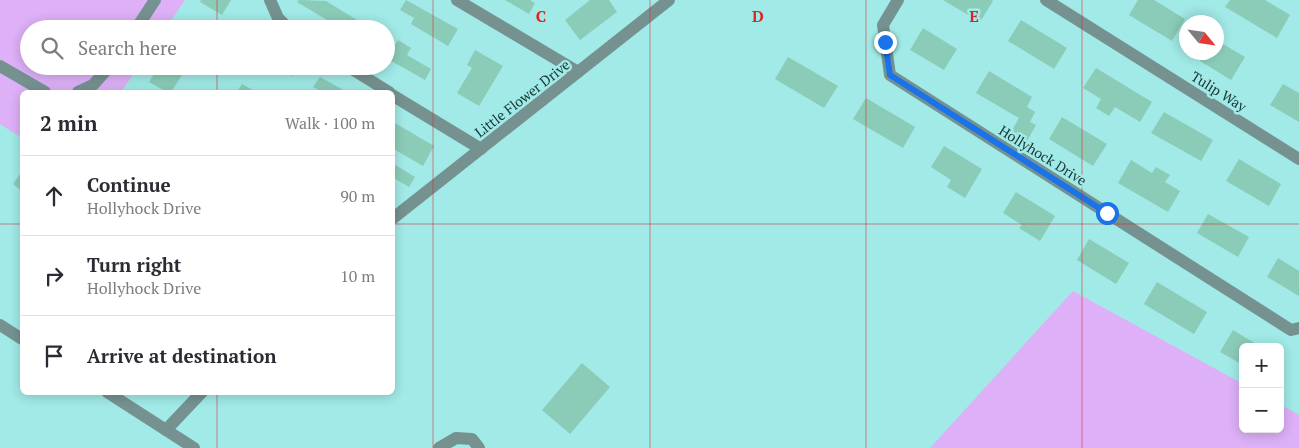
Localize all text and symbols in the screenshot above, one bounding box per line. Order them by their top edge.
text: C [536,5,546,27]
text: D [752,5,764,27]
text: E [969,5,979,27]
north arrow [1179,15,1224,60]
search box [20,20,395,75]
route end [874,31,897,54]
icon: search [38,34,66,62]
text: Search here [78,35,177,60]
street label: Little Flower Drive [471,55,573,141]
street label: Tulip Way [1188,66,1251,116]
text: 2 min [40,109,97,137]
text: Walk · 100 m [285,112,375,134]
street label: Hollyhock Drive [996,120,1090,190]
text: Continue [87,172,171,197]
icon: ahead [40,182,68,210]
text: 90 m [340,185,375,207]
text: Hollyhock Drive [87,197,201,219]
route start [1096,202,1119,225]
text: Turn right [87,252,181,277]
icon: right [40,262,68,290]
text: 10 m [340,265,375,287]
text: Hollyhock Drive [87,277,201,299]
icon: arrive [40,342,68,370]
text: Arrive at destination [87,343,276,368]
map controls [1239,343,1284,433]
button: + [1239,343,1284,388]
button: − [1239,388,1284,433]

